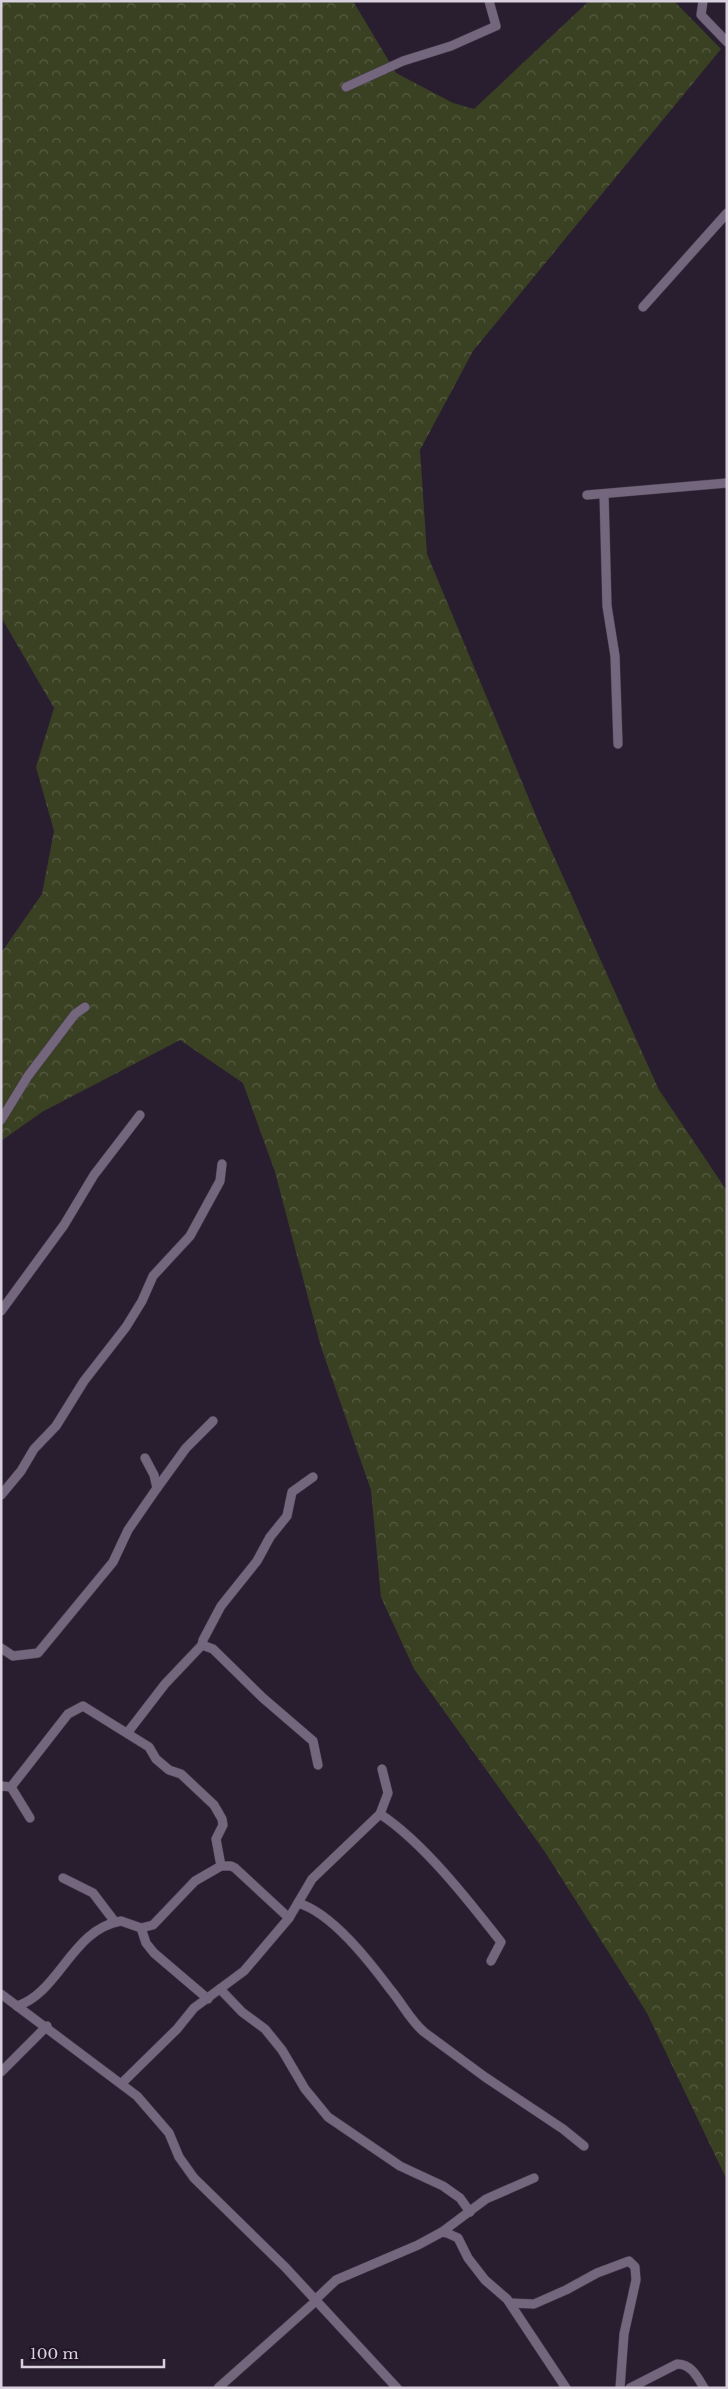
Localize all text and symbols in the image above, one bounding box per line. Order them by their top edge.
scale bar [22,2336,165,2368]
text: 100 m [30,2344,79,2363]

